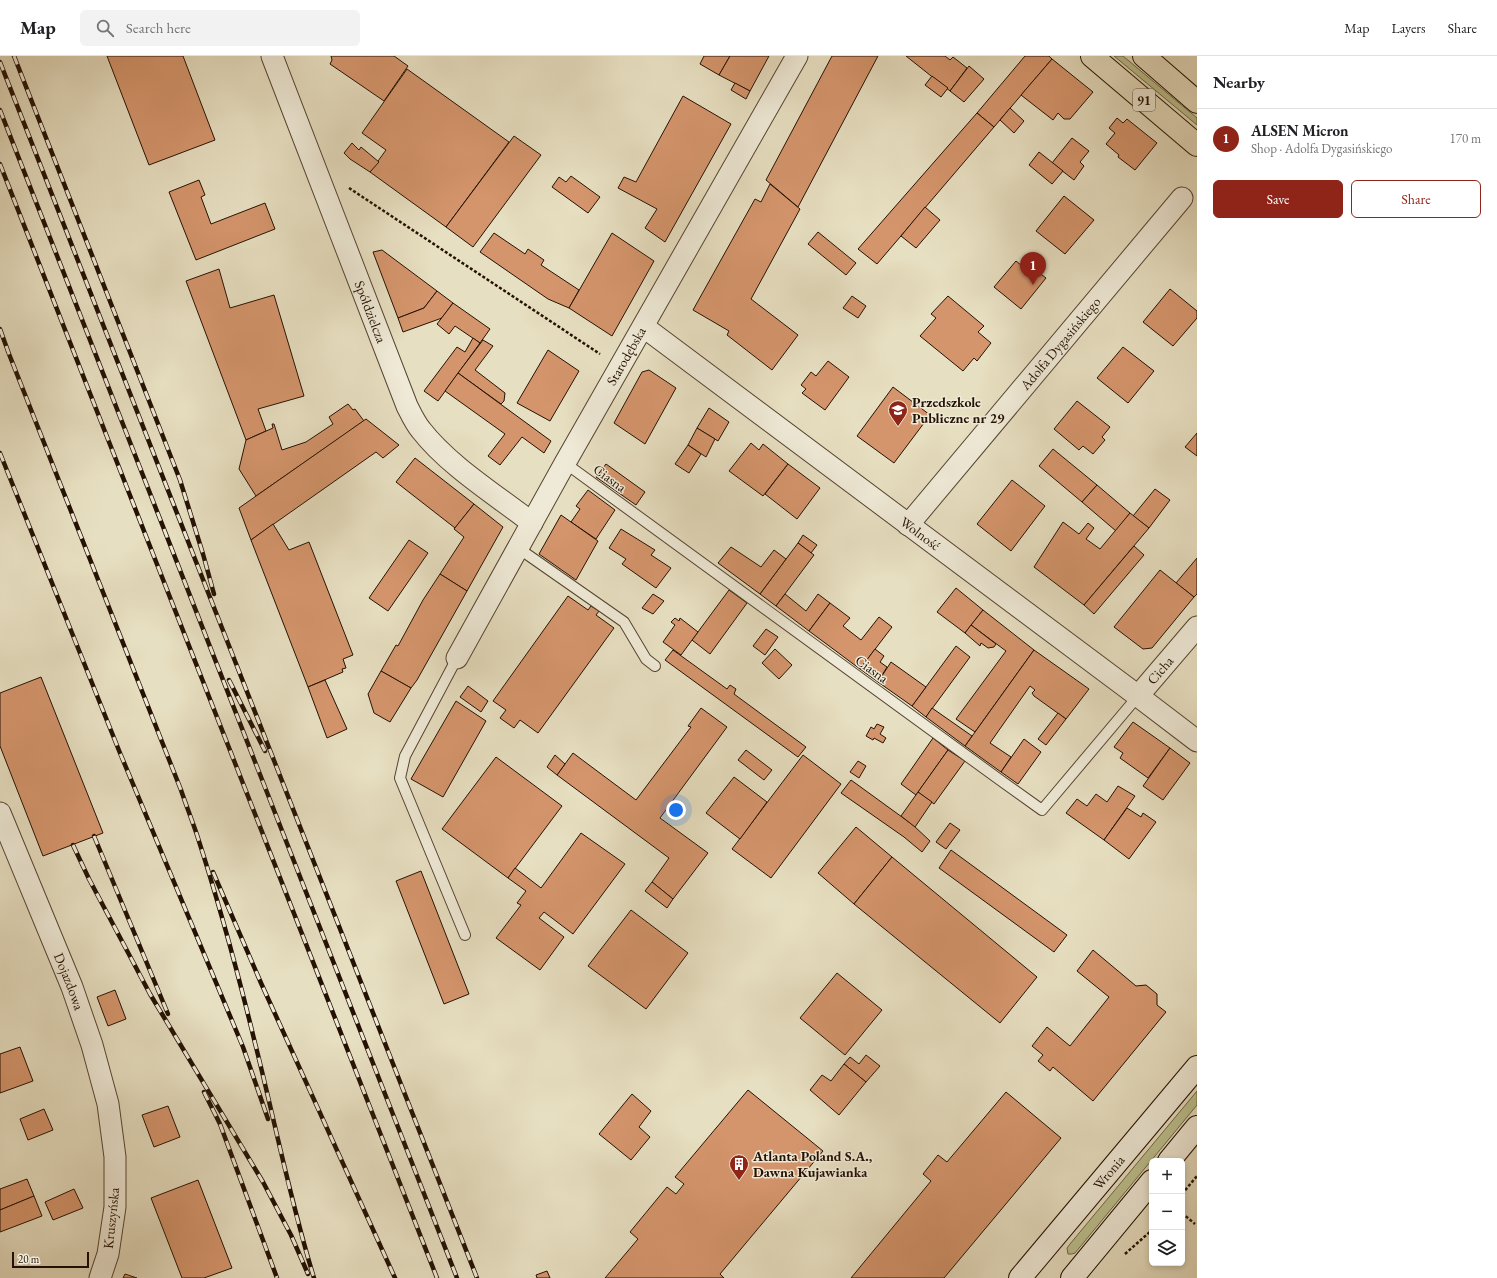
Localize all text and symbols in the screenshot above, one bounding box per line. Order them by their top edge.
search box [80,10,360,46]
text: Map [20,15,56,40]
icon: search [94,17,116,39]
text: Search here [126,18,191,37]
text: Map [1344,19,1369,37]
text: Layers [1391,19,1426,37]
text: Share [1448,19,1477,37]
text: Nearby [1213,71,1265,93]
road number: 91 [1133,89,1155,111]
text: ALSEN Micron [1251,121,1349,140]
text: 1 [1223,130,1229,147]
text: 170 m [1450,130,1481,147]
text: Shop · Adolfa Dygasińskiego [1251,140,1392,157]
button: Save [1213,180,1343,218]
button: Share [1351,180,1481,218]
pin: 1 [1020,252,1046,285]
street label: Spółdzielcza [350,278,391,346]
street label: Adolfa Dygasińskiego [1015,293,1104,394]
street label: Starodębska [602,323,650,389]
place label: Przedszkole Publiczne nr 29 [912,393,1005,427]
school or university icon: Przedszkole Publiczne nr 29 [887,399,909,427]
street label: Ciasna [590,460,630,496]
street label: Wolność [897,512,945,555]
street label: Ciasna [852,651,892,687]
street label: Cicha [1143,652,1178,688]
your location [666,800,686,820]
street label: Dojazdowa [50,950,88,1013]
place label: Atlanta Poland S.A., Dawna Kujawianka [752,1147,873,1181]
street label: Wronia [1089,1151,1129,1193]
building icon: Atlanta Poland S.A., Dawna Kujawianka [728,1153,750,1181]
map controls [1149,1158,1185,1266]
button: + [1149,1158,1185,1194]
street label: Kruszyńska [99,1186,123,1250]
button: − [1149,1194,1185,1230]
button: layers [1149,1230,1185,1266]
scale bar [12,1250,89,1269]
text: 20 m [18,1252,39,1266]

